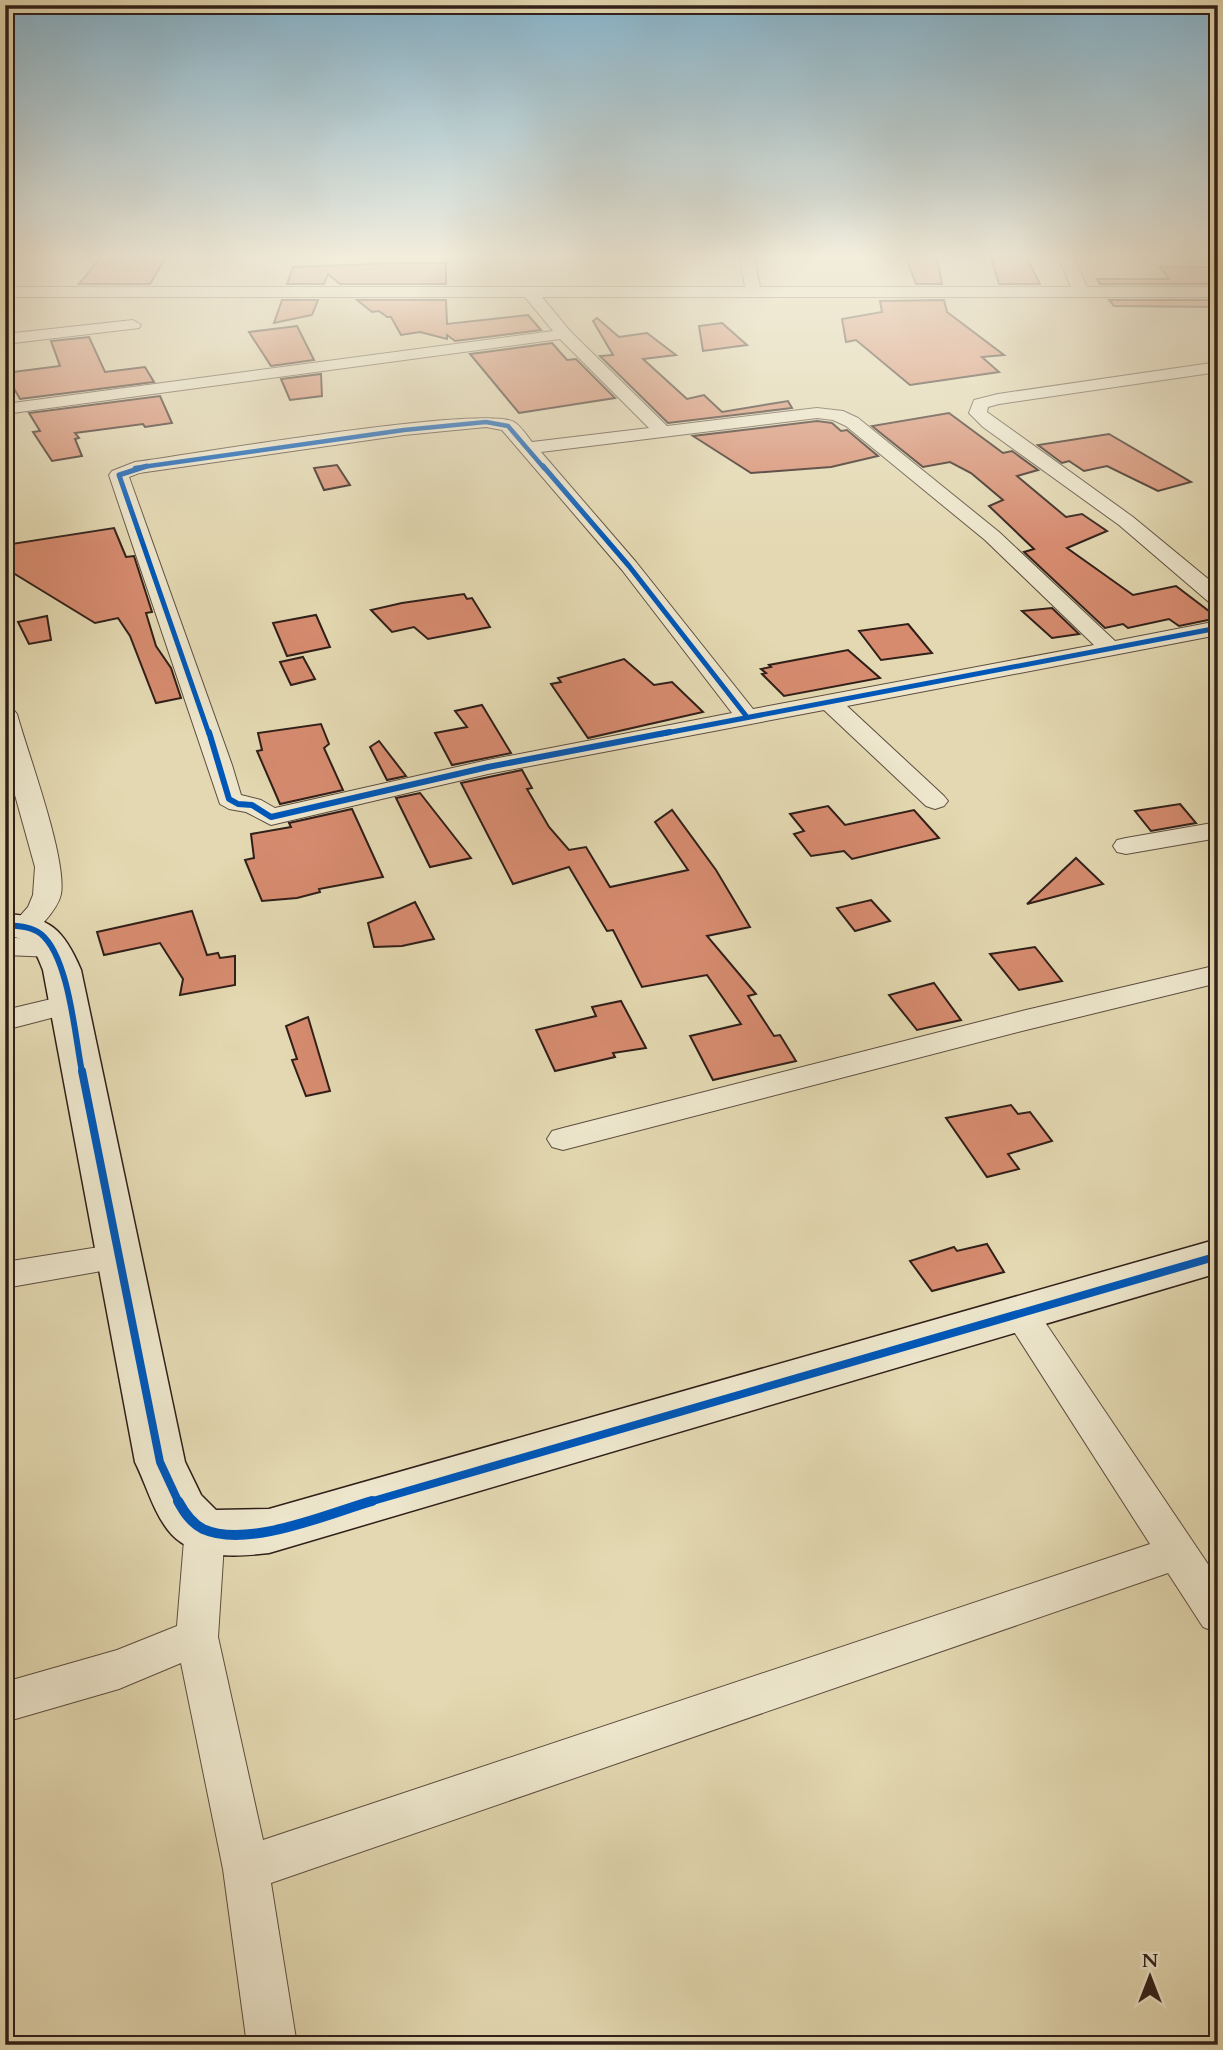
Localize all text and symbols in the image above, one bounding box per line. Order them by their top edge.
north arrow [1114,1941,1184,2011]
text: N [1142,1948,1159,1974]

